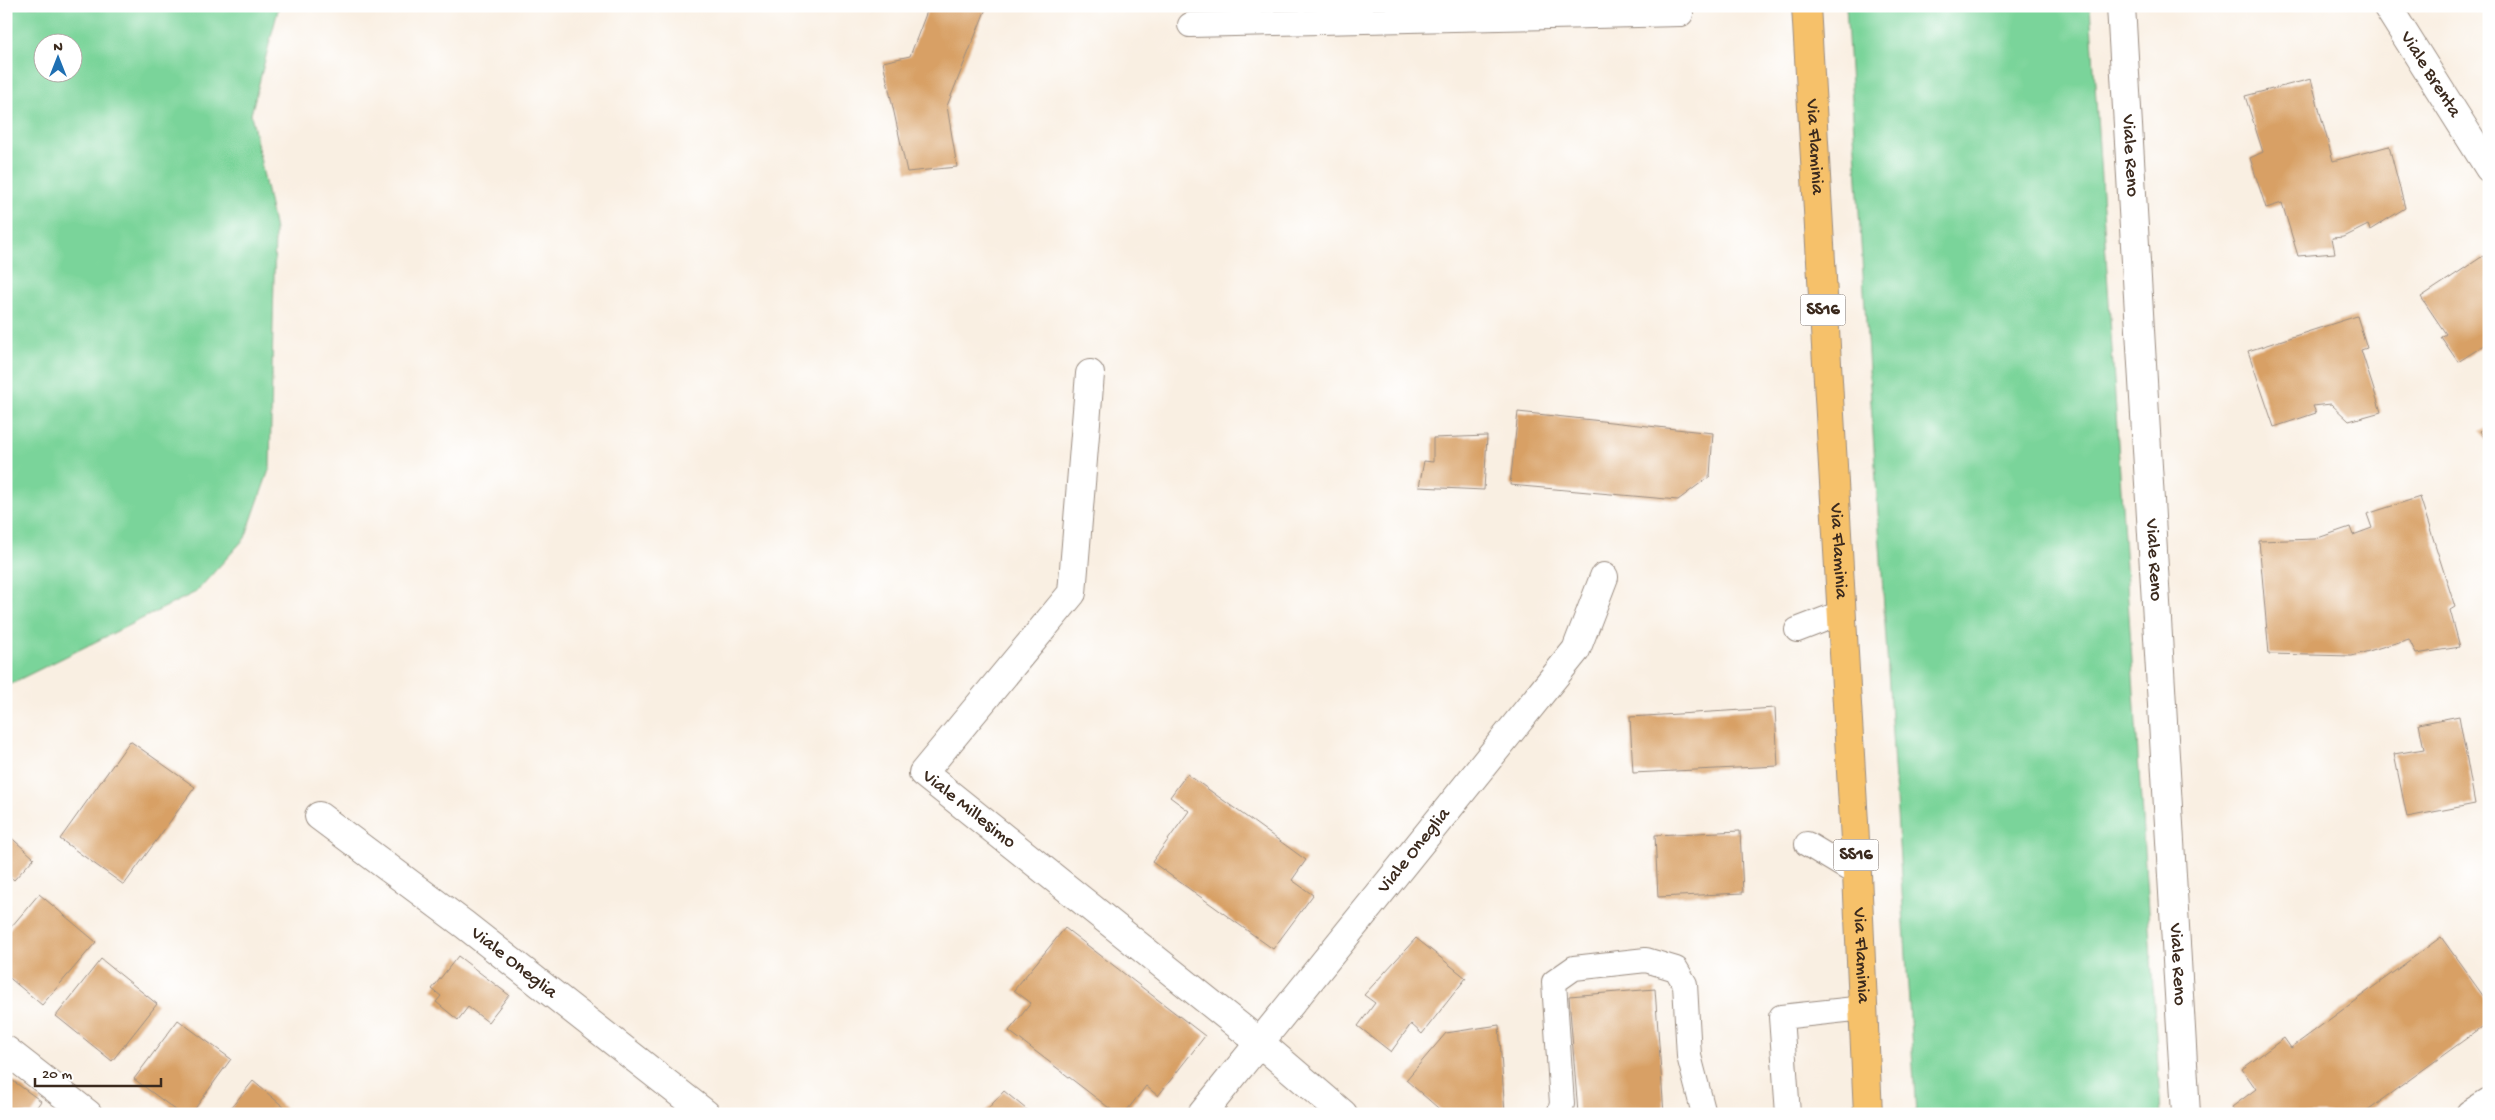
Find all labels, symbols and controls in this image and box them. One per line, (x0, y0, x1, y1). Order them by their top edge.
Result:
street label: Viale Brenta (2394, 26, 2467, 123)
north arrow (32, 32, 82, 82)
text: N (53, 39, 63, 56)
street label: Via Flaminia (1800, 97, 1829, 197)
street label: Viale Reno (2116, 113, 2144, 198)
road number: SS16 (1800, 294, 1846, 326)
street label: Via Flaminia (1824, 502, 1852, 601)
street label: Viale Reno (2140, 517, 2167, 602)
street label: Viale Millesimo (916, 764, 1020, 854)
street label: Viale Oneglia (1372, 802, 1457, 899)
road number: SS16 (1834, 840, 1878, 870)
street label: Via Flaminia (1847, 906, 1874, 1005)
street label: Viale Oneglia (465, 921, 563, 1005)
street label: Viale Reno (2163, 922, 2191, 1006)
scale bar (35, 1055, 161, 1087)
text: 20 m (42, 1066, 72, 1084)

